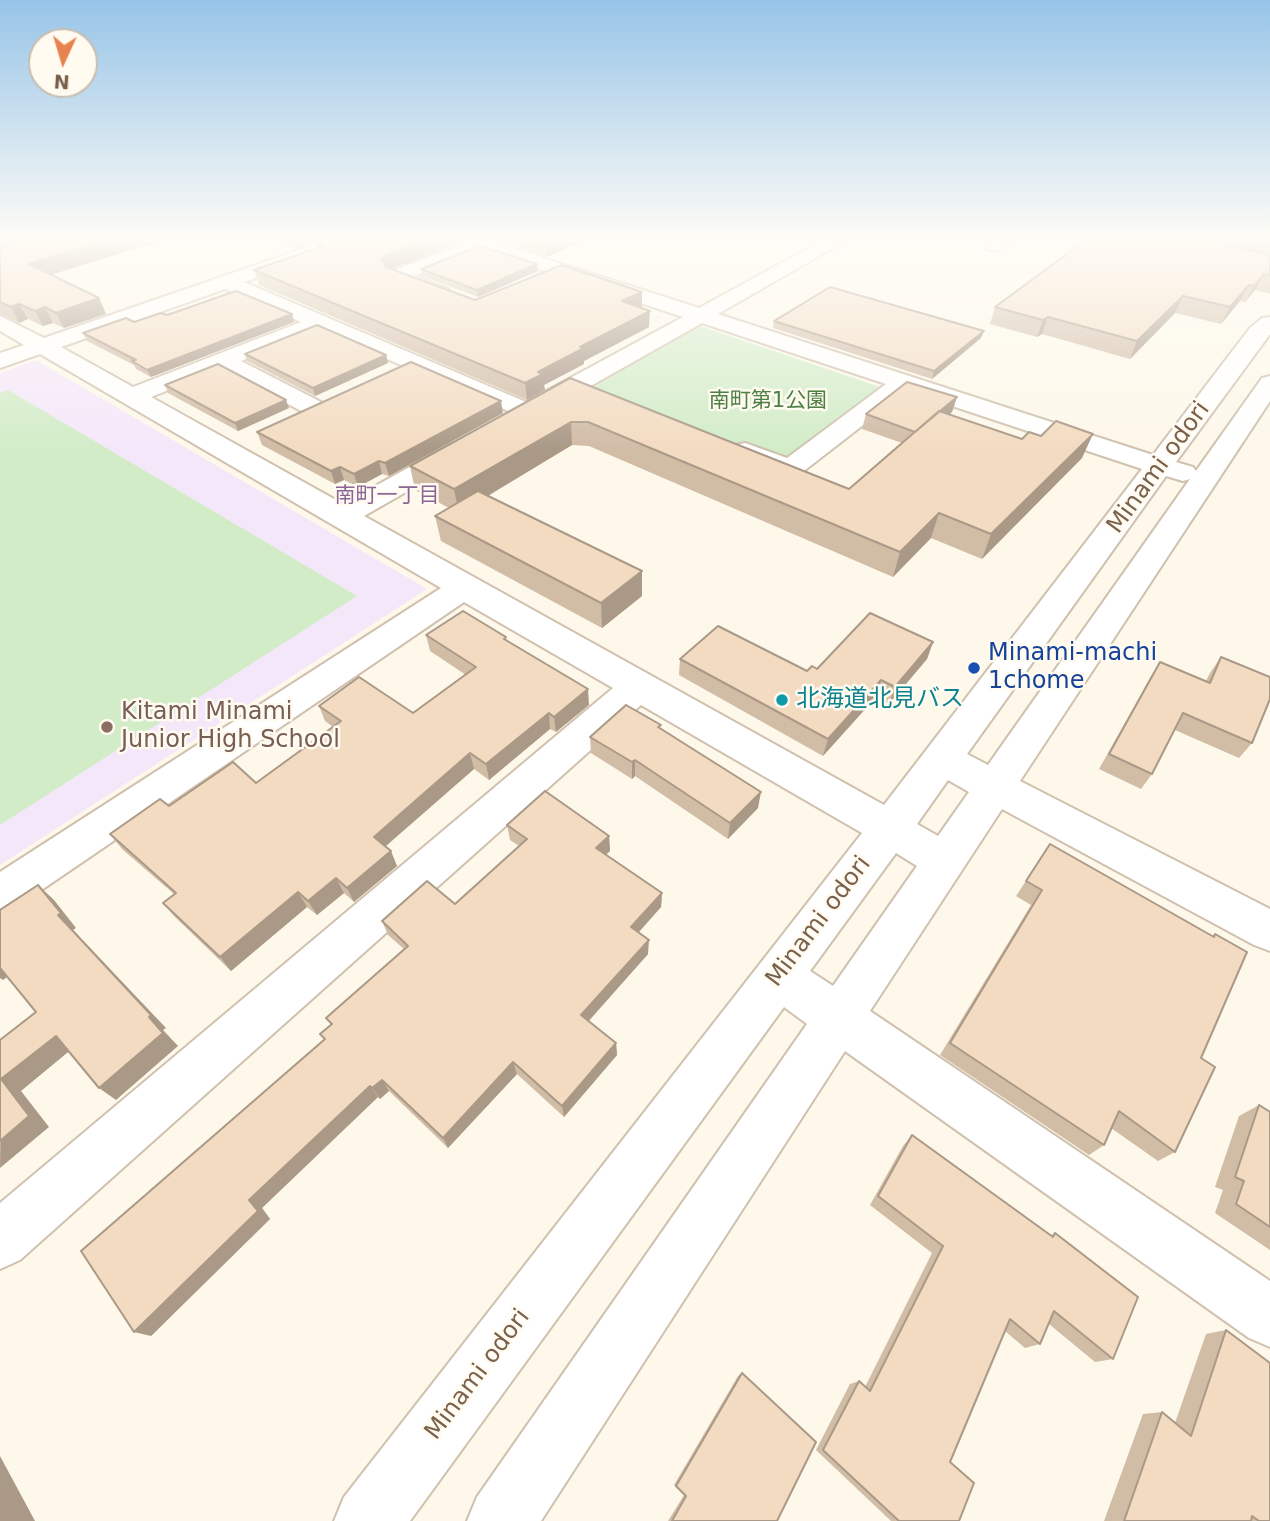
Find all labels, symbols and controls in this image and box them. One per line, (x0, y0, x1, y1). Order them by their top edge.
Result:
north arrow (28, 28, 98, 98)
text: N (53, 70, 70, 93)
park label: 南町第1公園 (709, 389, 827, 415)
street label: Minami odori (1101, 396, 1217, 540)
district label: 南町一丁目 (335, 484, 439, 510)
place label: Minami-machi 1chome (988, 640, 1157, 696)
marker: Minami-machi 1chome (966, 660, 982, 676)
place label: 北海道北見バス (796, 686, 964, 714)
marker: 北海道北見バス (774, 692, 790, 708)
place label: Kitami Minami Junior High School (121, 699, 340, 755)
marker: Kitami Minami Junior High School (99, 719, 115, 735)
street label: Minami odori (761, 851, 877, 993)
street label: Minami odori (420, 1304, 536, 1446)

